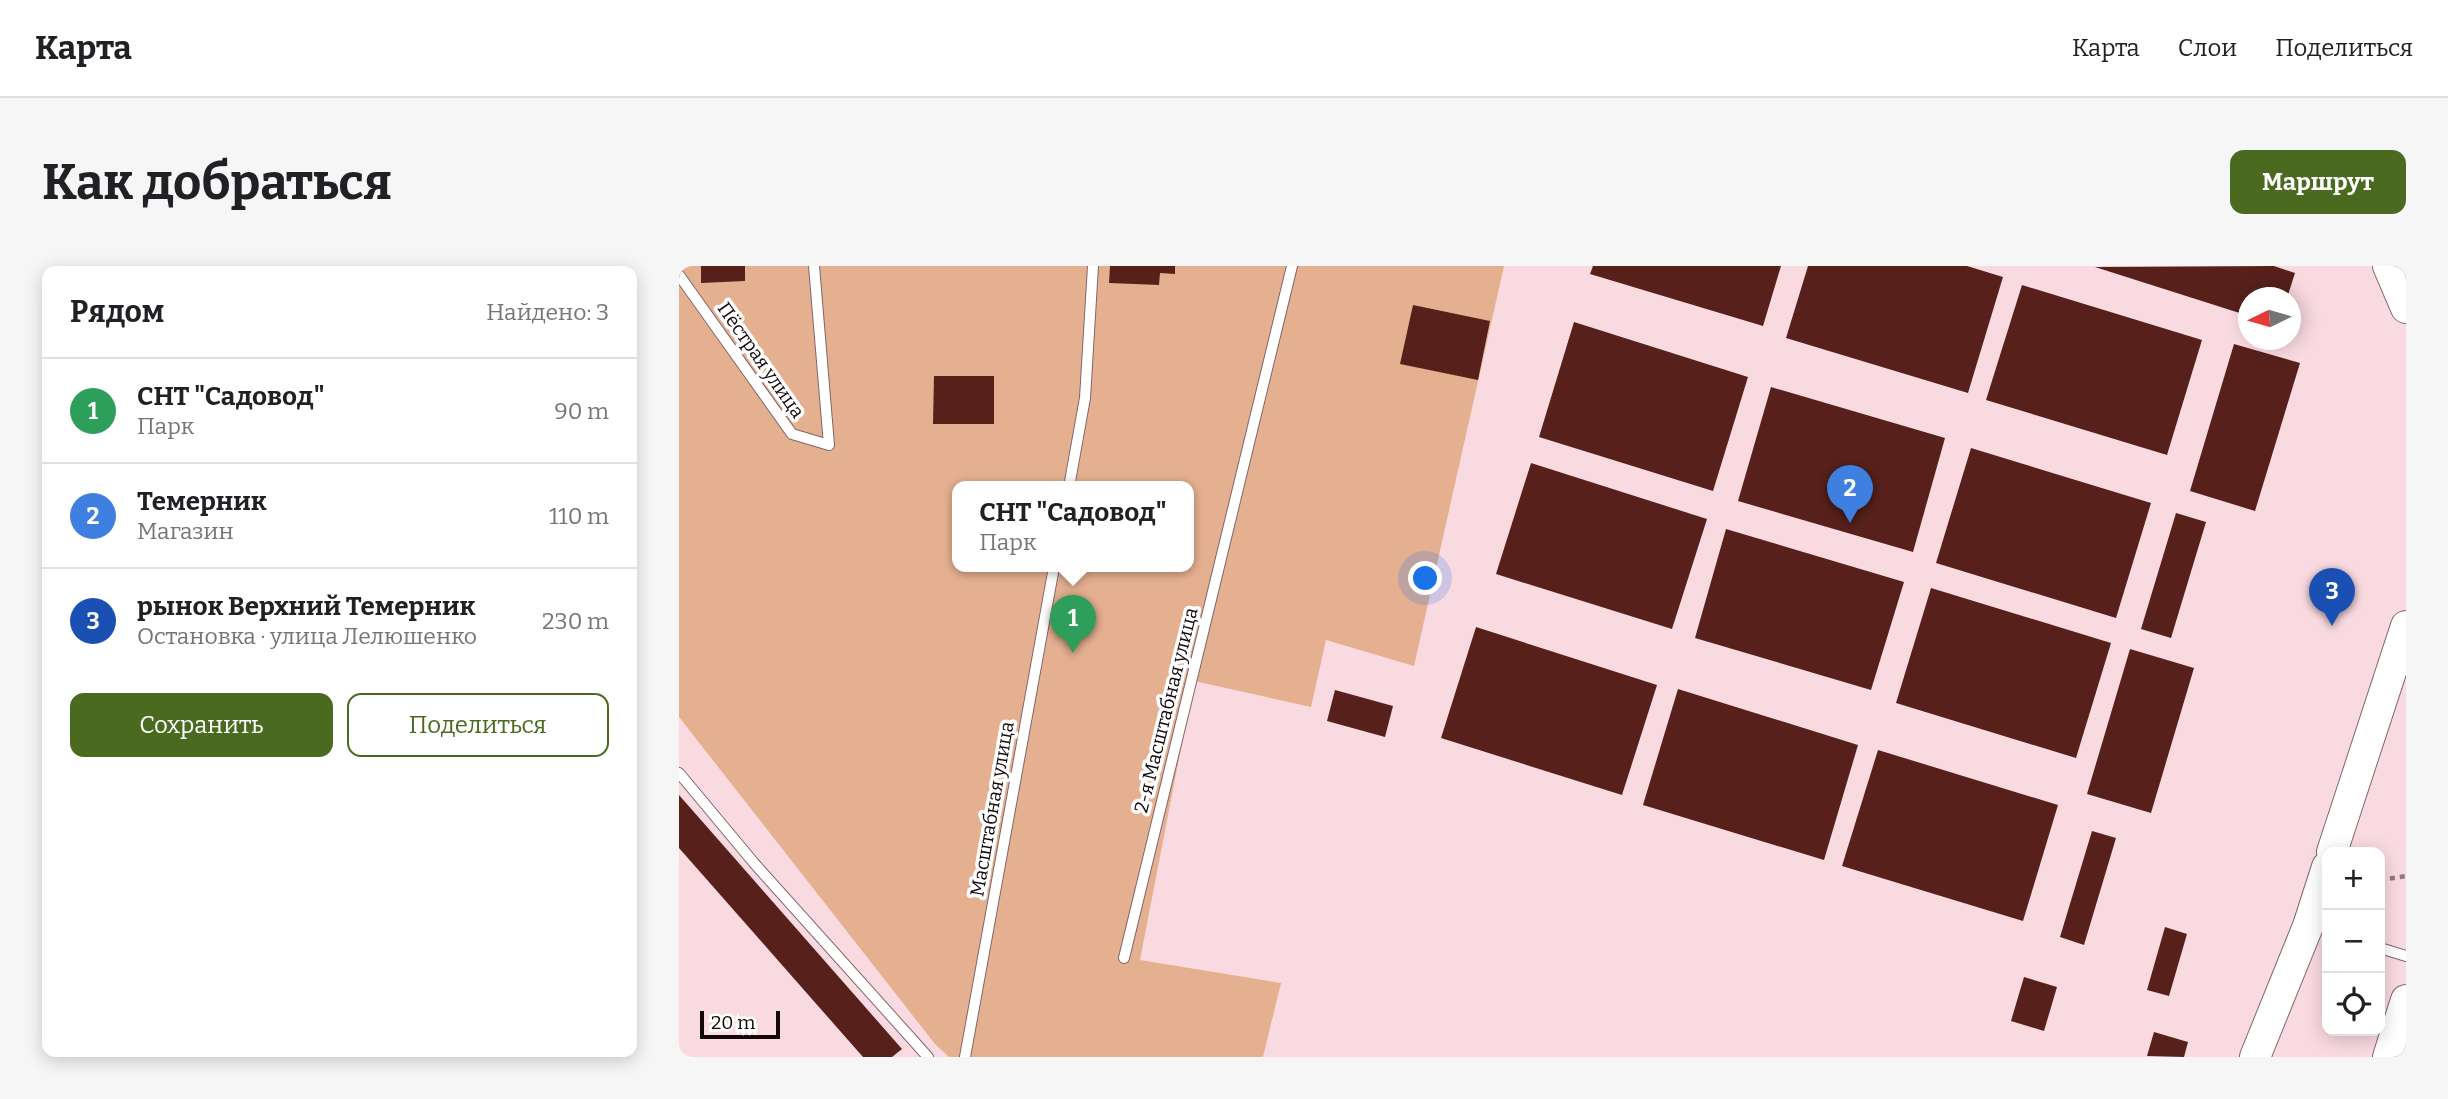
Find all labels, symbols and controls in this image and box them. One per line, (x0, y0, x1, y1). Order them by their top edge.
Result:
text: Карта (35, 28, 132, 68)
text: Карта (2072, 34, 2140, 62)
text: Слои (2178, 34, 2237, 62)
text: Поделиться (2275, 34, 2413, 62)
button: Маршрут (2230, 150, 2406, 214)
text: Как добраться (42, 153, 392, 212)
north arrow (2238, 287, 2301, 350)
text: Рядом (70, 294, 164, 330)
text: Найдено: 3 (486, 298, 609, 326)
street label: Пёстрая улица (713, 298, 810, 423)
text: СНТ "Садовод" (137, 381, 325, 412)
text: 1 (88, 397, 98, 425)
text: 90 m (554, 397, 609, 425)
text: Парк (137, 412, 194, 440)
pin: 2 (1827, 465, 1873, 523)
popup (952, 481, 1194, 572)
text: Темерник (137, 486, 267, 517)
text: СНТ "Садовод" (979, 497, 1167, 528)
text: 2 (87, 502, 99, 530)
text: 110 m (549, 502, 609, 530)
text: Магазин (137, 517, 234, 545)
text: Парк (979, 528, 1036, 556)
your location (1408, 561, 1442, 595)
pin: 3 (2309, 568, 2355, 626)
text: рынок Верхний Темерник (137, 591, 475, 622)
pin: 1 (1050, 595, 1096, 653)
street label: 2-я Масштабная улица (1129, 605, 1203, 815)
text: 3 (86, 607, 100, 635)
text: 230 m (542, 607, 609, 635)
text: Остановка · улица Лелюшенко (137, 622, 477, 650)
button: Сохранить (70, 693, 333, 757)
button: Поделиться (347, 693, 609, 757)
street label: Масштабная улица (965, 719, 1019, 898)
map controls (2322, 847, 2385, 1036)
button: + (2322, 847, 2385, 910)
button: − (2322, 910, 2385, 973)
button: locate (2322, 973, 2385, 1036)
scale bar (700, 1008, 781, 1040)
text: 20 m (711, 1011, 755, 1034)

